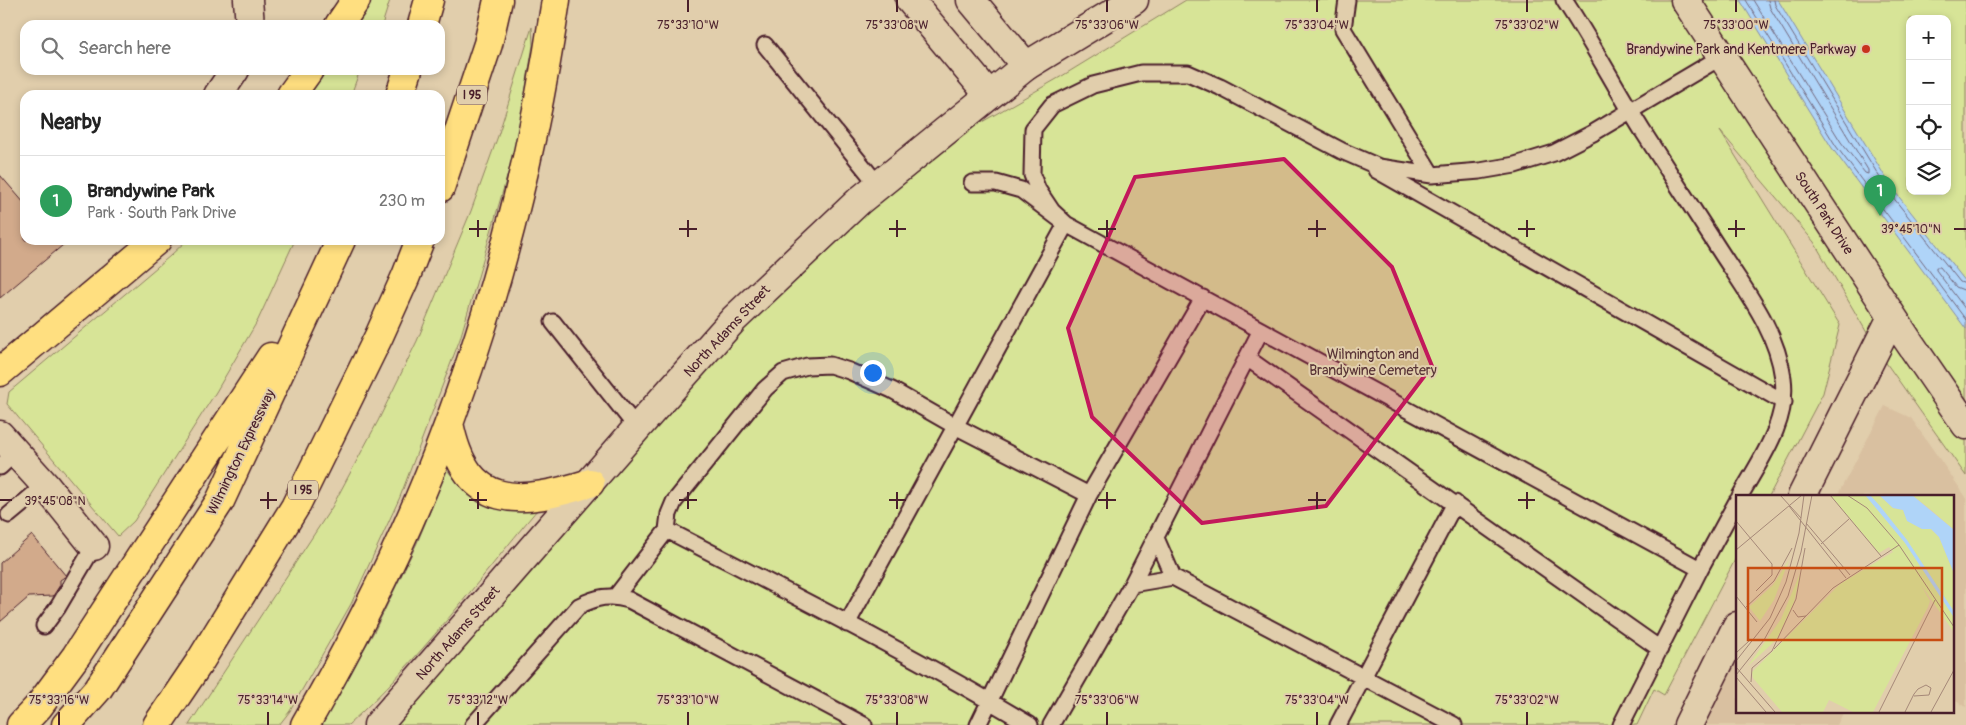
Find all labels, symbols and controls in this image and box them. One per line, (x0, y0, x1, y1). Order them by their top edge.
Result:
map controls (1906, 15, 1951, 195)
button: + (1906, 15, 1951, 60)
text: 75°33'10"W (657, 18, 719, 33)
text: 75°33'08"W (865, 18, 929, 33)
text: 75°33'06"W (1075, 18, 1139, 33)
text: 75°33'04"W (1285, 18, 1349, 33)
text: 75°33'02"W (1495, 18, 1559, 33)
text: 75°33'00"W (1703, 18, 1769, 33)
search box (20, 20, 445, 75)
icon: search (38, 34, 66, 62)
text: Search here (78, 36, 171, 60)
place label: Brandywine Park and Kentmere Parkway (1626, 41, 1856, 58)
marker: Brandywine Park and Kentmere Parkway (1860, 43, 1872, 55)
button: − (1906, 60, 1951, 105)
road number: I 95 (457, 86, 487, 104)
button: locate (1906, 105, 1951, 150)
text: Nearby (40, 109, 101, 136)
button: layers (1906, 150, 1951, 195)
street label: South Park Drive (1791, 168, 1857, 258)
pin: 1 (1864, 175, 1896, 216)
text: Brandywine Park (87, 179, 214, 203)
text: 1 (53, 191, 59, 211)
text: 230 m (379, 191, 425, 211)
text: Park · South Park Drive (87, 203, 236, 223)
text: 39°45'10"N (1881, 222, 1941, 237)
street label: North Adams Street (680, 281, 774, 380)
park label: Wilmington and Brandywine Cemetery (1309, 346, 1437, 379)
your location (860, 360, 886, 386)
street label: Wilmington Expressway (203, 386, 279, 518)
road number: I 95 (288, 480, 318, 500)
text: 39°45'08"N (24, 494, 86, 509)
inset map (1736, 495, 1954, 712)
street label: North Adams Street (412, 582, 504, 684)
text: 75°33'16"W (29, 693, 89, 708)
text: 75°33'14"W (238, 693, 298, 708)
text: 75°33'12"W (448, 693, 508, 708)
text: 75°33'10"W (657, 693, 719, 708)
text: 75°33'08"W (865, 693, 929, 708)
text: 75°33'06"W (1075, 693, 1139, 708)
text: 75°33'04"W (1285, 693, 1349, 708)
text: 75°33'02"W (1495, 693, 1559, 708)

